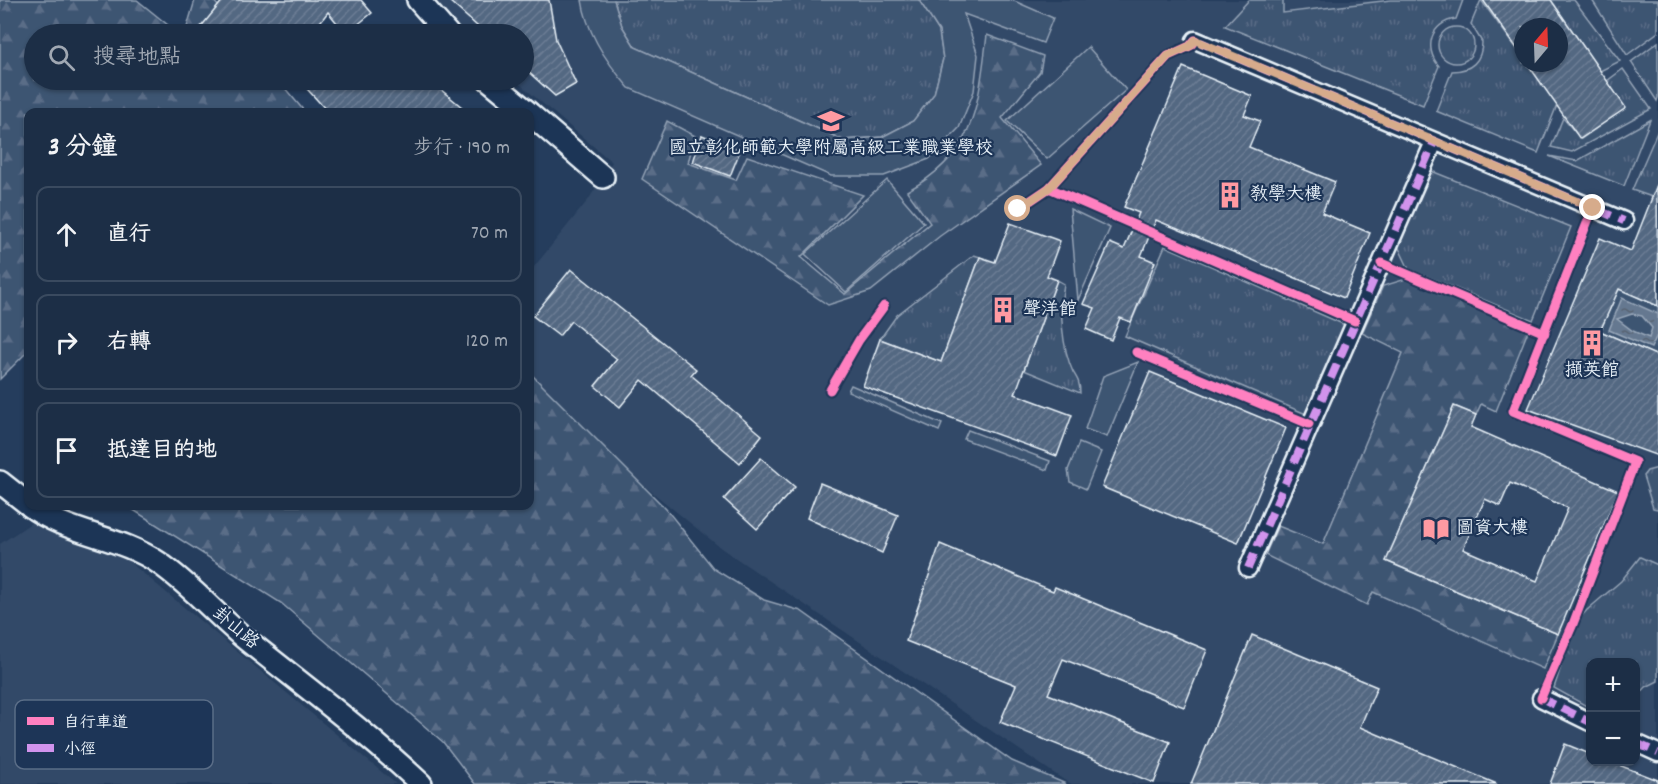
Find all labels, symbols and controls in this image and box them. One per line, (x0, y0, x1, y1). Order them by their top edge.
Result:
north arrow (1514, 18, 1568, 72)
search box (24, 24, 534, 90)
icon: search (45, 41, 78, 74)
text: 搜尋地點 (93, 43, 181, 74)
school or university icon: 國立彰化師範大學附屬高級工業職業學校 (816, 106, 846, 136)
text: 3 分鐘 (48, 130, 118, 167)
text: 步行 · 190 m (414, 135, 510, 163)
place label: 國立彰化師範大學附屬高級工業職業學校 (669, 137, 993, 162)
building icon: 教學大樓 (1215, 180, 1245, 210)
place label: 教學大樓 (1250, 183, 1322, 208)
route end (1579, 194, 1605, 220)
route start (1004, 195, 1030, 221)
icon: ahead (50, 218, 83, 251)
text: 直行 (107, 220, 151, 251)
text: 70 m (471, 220, 508, 248)
building icon: 聲洋館 (988, 295, 1018, 325)
place label: 聲洋館 (1023, 298, 1077, 323)
icon: right (50, 326, 83, 359)
text: 右轉 (107, 328, 151, 359)
text: 120 m (466, 328, 508, 356)
building icon: 擷英館 (1577, 328, 1607, 358)
place label: 擷英館 (1565, 359, 1619, 384)
icon: arrive (50, 434, 83, 467)
text: 抵達目的地 (107, 436, 217, 467)
library icon: 圖資大樓 (1421, 514, 1451, 544)
place label: 圖資大樓 (1456, 517, 1528, 542)
street label: 卦山路 (206, 602, 264, 656)
map controls (1586, 658, 1640, 766)
button: + (1586, 658, 1640, 712)
legend (15, 700, 213, 769)
text: 自行車道 (64, 712, 128, 735)
button: − (1586, 712, 1640, 766)
text: 小徑 (64, 739, 96, 762)

